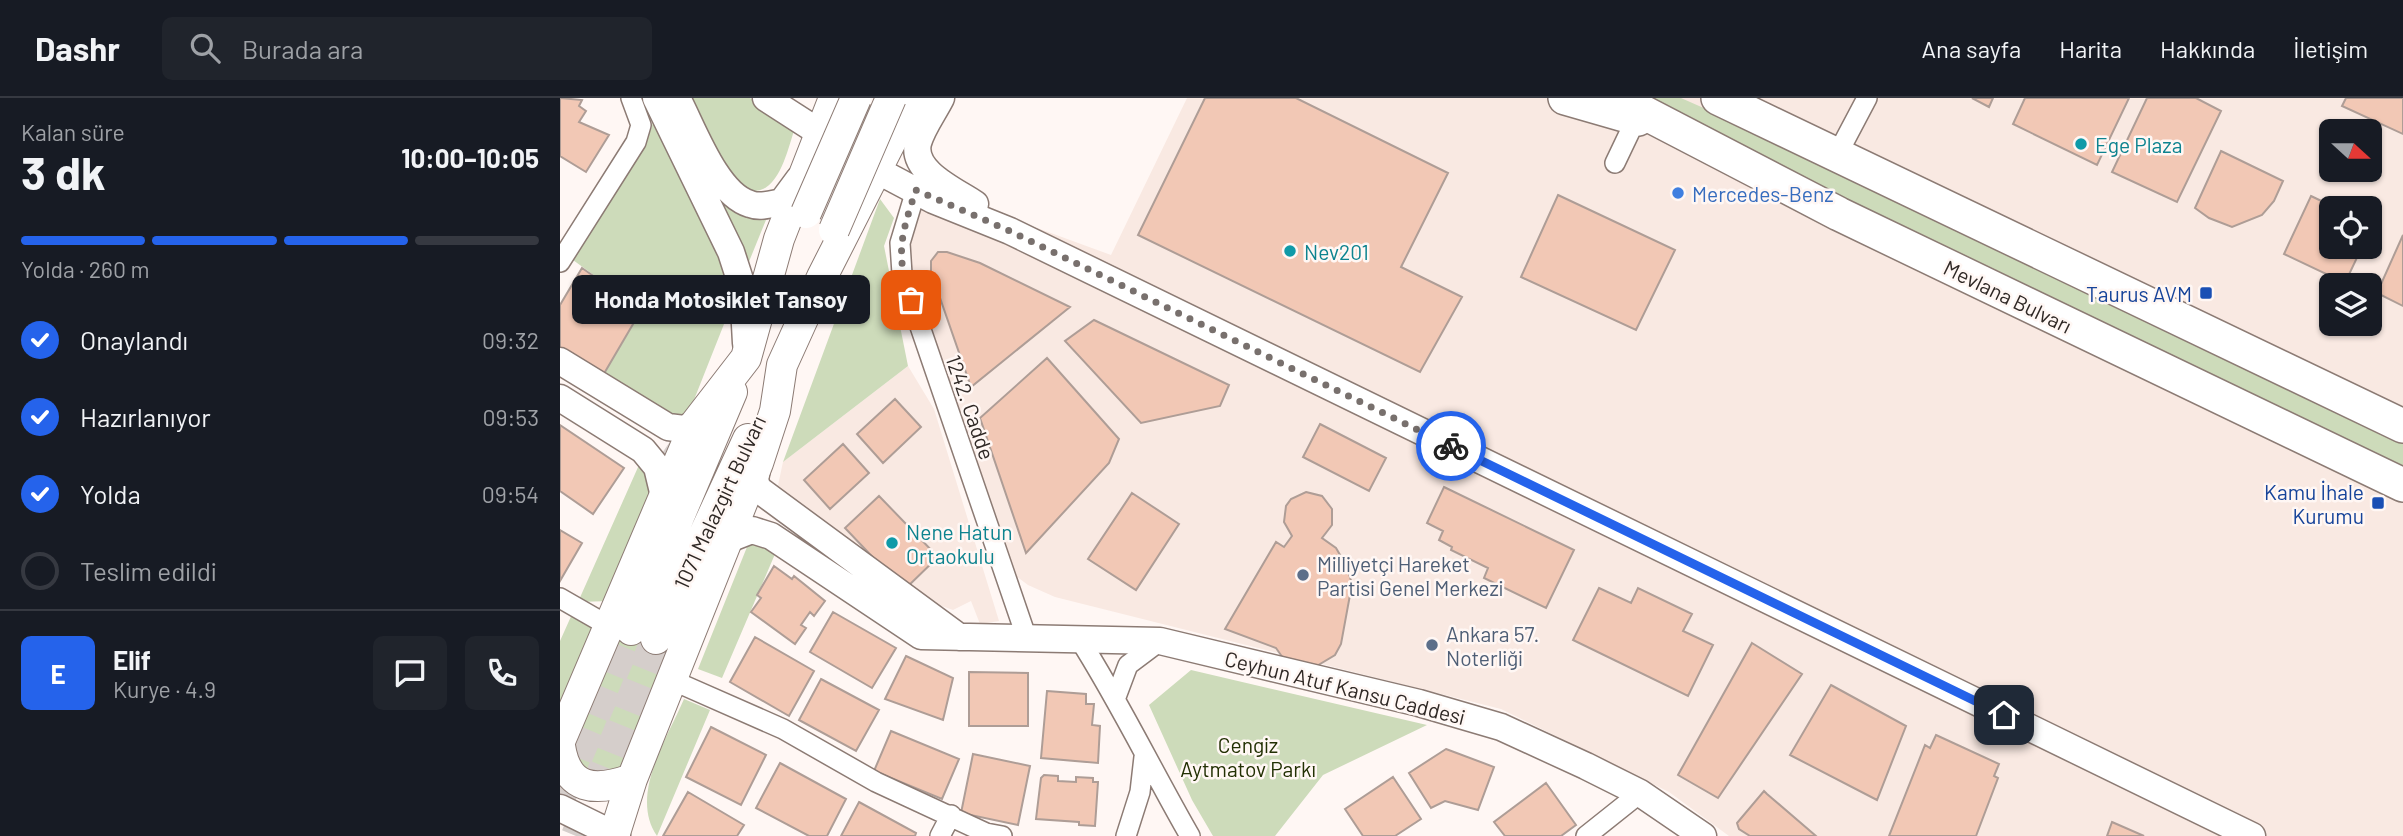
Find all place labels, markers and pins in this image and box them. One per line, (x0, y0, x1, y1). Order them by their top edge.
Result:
place label: Ege Plaza (2095, 132, 2182, 157)
marker: Ege Plaza (2073, 136, 2089, 152)
place label: Mercedes-Benz (1692, 181, 1834, 206)
marker: Mercedes-Benz (1670, 185, 1686, 201)
place label: Nev201 (1304, 239, 1369, 264)
marker: Nev201 (1282, 243, 1298, 259)
pin (881, 270, 941, 330)
callout: Honda Motosiklet Tansoy (572, 276, 869, 325)
place label: Taurus AVM (2086, 281, 2192, 306)
marker: Taurus AVM (2198, 285, 2214, 301)
place label: Kamu İhale Kurumu (2264, 479, 2364, 528)
marker: Kamu İhale Kurumu (2370, 495, 2386, 511)
place label: Nene Hatun Ortaokulu (906, 519, 1013, 568)
marker: Nene Hatun Ortaokulu (884, 535, 900, 551)
place label: Milliyetçi Hareket Partisi Genel Merkezi (1317, 551, 1503, 600)
marker: Milliyetçi Hareket Partisi Genel Merkezi (1295, 567, 1311, 583)
place label: Ankara 57. Noterliği (1446, 621, 1539, 670)
marker: Ankara 57. Noterliği (1424, 637, 1440, 653)
pin (1974, 685, 2034, 745)

